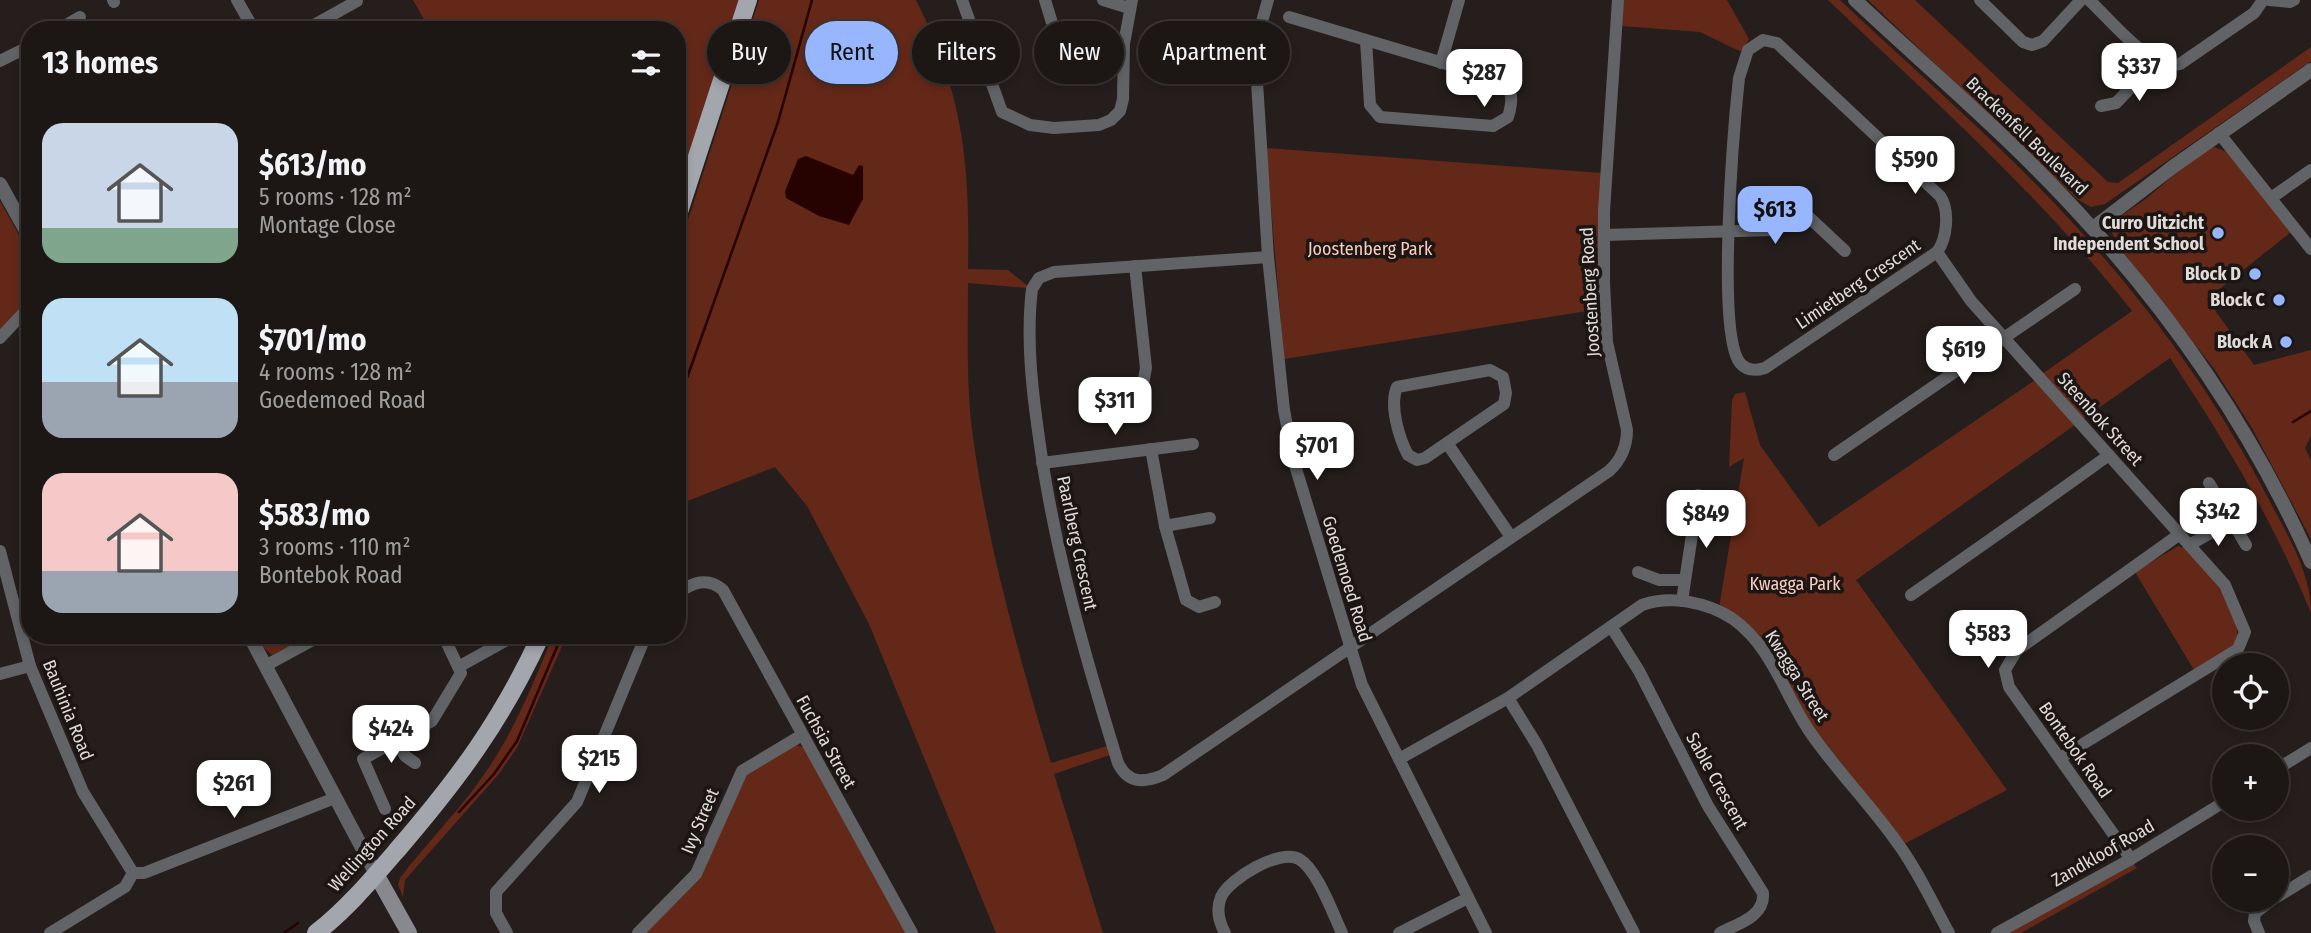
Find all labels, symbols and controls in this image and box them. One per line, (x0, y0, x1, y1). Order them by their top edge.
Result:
chip: Buy (707, 21, 791, 84)
chip: Rent (805, 21, 898, 84)
chip: Filters (912, 21, 1020, 84)
chip: New (1034, 21, 1124, 84)
chip: Apartment (1138, 21, 1290, 84)
pin: $337 (2098, 43, 2180, 103)
icon: filters (627, 44, 665, 82)
text: 13 homes (42, 45, 158, 81)
pin: $287 (1443, 50, 1525, 109)
text: $337 (2118, 52, 2160, 80)
text: $287 (1462, 58, 1506, 86)
street label: Brackenfell Boulevard (1961, 72, 2093, 200)
pin: $590 (1874, 136, 1956, 196)
text: $590 (1892, 145, 1938, 173)
text: $613/mo (259, 147, 366, 183)
icon: home (98, 151, 182, 235)
text: 5 rooms · 128 m² (259, 183, 412, 211)
pin: $613 (1734, 187, 1816, 246)
text: $613 (1754, 195, 1796, 223)
text: Montage Close (259, 211, 396, 239)
place label: Curro Uitzicht Independent School (2053, 212, 2205, 255)
marker: Curro Uitzicht Independent School (2210, 225, 2226, 241)
street label: Joostenberg Road (1576, 226, 1604, 358)
street label: Limietberg Crescent (1791, 234, 1925, 334)
park label: Joostenberg Park (1308, 238, 1433, 260)
place label: Block D (2185, 263, 2241, 285)
marker: Block D (2247, 266, 2263, 282)
place label: Block C (2210, 289, 2266, 311)
marker: Block C (2271, 292, 2287, 308)
text: $701/mo (259, 322, 366, 358)
icon: home (98, 326, 182, 410)
pin: $619 (1923, 326, 2005, 386)
place label: Block A (2217, 331, 2272, 353)
marker: Block A (2278, 334, 2294, 350)
text: $619 (1942, 335, 1986, 363)
text: 4 rooms · 128 m² (259, 358, 412, 386)
street label: Steenbok Street (2052, 368, 2148, 470)
pin: $311 (1074, 378, 1156, 437)
text: Goedemoed Road (259, 386, 426, 414)
text: $311 (1095, 386, 1135, 414)
pin: $701 (1276, 422, 1358, 482)
text: $701 (1296, 431, 1338, 459)
street label: Paarlberg Crescent (1052, 474, 1102, 612)
pin: $342 (2177, 489, 2259, 548)
pin: $849 (1665, 490, 1747, 550)
text: $583/mo (259, 497, 370, 533)
text: $342 (2196, 497, 2240, 525)
text: $849 (1683, 499, 1729, 527)
icon: home (98, 501, 182, 585)
street label: Goedemoed Road (1317, 513, 1377, 645)
text: 3 rooms · 110 m² (259, 533, 410, 561)
text: Bontebok Road (259, 561, 402, 589)
park label: Kwagga Park (1749, 573, 1841, 595)
pin: $583 (1947, 610, 2029, 670)
text: $583 (1965, 619, 2011, 647)
street label: Kwagga Street (1760, 626, 1834, 726)
map controls (2212, 653, 2289, 912)
button: locate (2212, 653, 2289, 730)
street label: Bauhinia Road (38, 657, 98, 763)
street label: Fuchsia Street (791, 691, 861, 793)
street label: Bontebok Road (2034, 698, 2116, 802)
pin: $424 (350, 706, 432, 765)
text: $424 (368, 714, 414, 742)
street label: Sable Crescent (1681, 728, 1753, 834)
pin: $215 (558, 736, 640, 795)
text: $215 (578, 744, 620, 772)
button: + (2212, 744, 2289, 821)
pin: $261 (193, 760, 275, 820)
text: $261 (213, 769, 255, 797)
street label: Ivy Street (676, 785, 724, 857)
street label: Wellington Road (324, 792, 420, 896)
street label: Zandkloof Road (2048, 815, 2158, 891)
button: − (2212, 835, 2289, 912)

